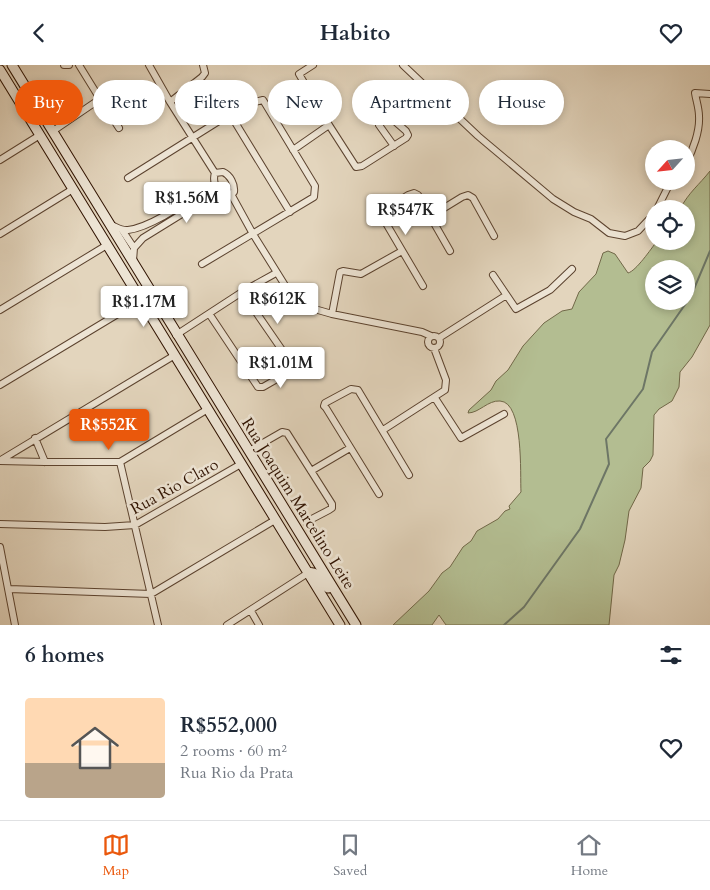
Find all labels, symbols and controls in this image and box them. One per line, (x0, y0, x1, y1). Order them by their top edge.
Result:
text: Habito (320, 18, 390, 48)
icon: back (25, 19, 53, 47)
icon: heart (657, 19, 685, 47)
chip: Buy (15, 80, 83, 125)
chip: Rent (93, 80, 165, 125)
chip: Filters (175, 80, 258, 125)
chip: New (268, 80, 342, 125)
chip: Apartment (352, 80, 469, 125)
chip: House (479, 80, 564, 125)
north arrow (645, 140, 695, 190)
map controls (645, 140, 695, 310)
pin: R$1.56M (141, 181, 233, 224)
text: R$1.56M (155, 187, 219, 209)
pin: R$547K (365, 193, 447, 236)
text: R$547K (377, 199, 435, 221)
button: locate (645, 200, 695, 250)
button: layers (645, 260, 695, 310)
pin: R$612K (237, 283, 319, 325)
pin: R$1.17M (98, 285, 190, 328)
text: R$612K (249, 288, 307, 310)
text: R$1.17M (112, 291, 176, 313)
pin: R$1.01M (235, 347, 327, 389)
text: R$1.01M (249, 352, 313, 374)
pin: R$552K (68, 409, 150, 451)
text: R$552K (80, 414, 138, 436)
street label: Rua Joaquim Marcelino Leite (236, 414, 360, 594)
street label: Rua Rio Claro (127, 453, 223, 520)
text: 6 homes (25, 641, 104, 670)
icon: filters (657, 641, 685, 669)
text: R$552,000 (180, 711, 277, 740)
icon: home (65, 718, 125, 778)
icon: heart (657, 734, 685, 762)
text: 2 rooms · 60 m² (180, 740, 287, 762)
text: Rua Rio da Prata (180, 762, 294, 784)
tab: Map (102, 831, 130, 880)
tab: Saved (333, 831, 367, 880)
tab: Home (571, 831, 608, 880)

